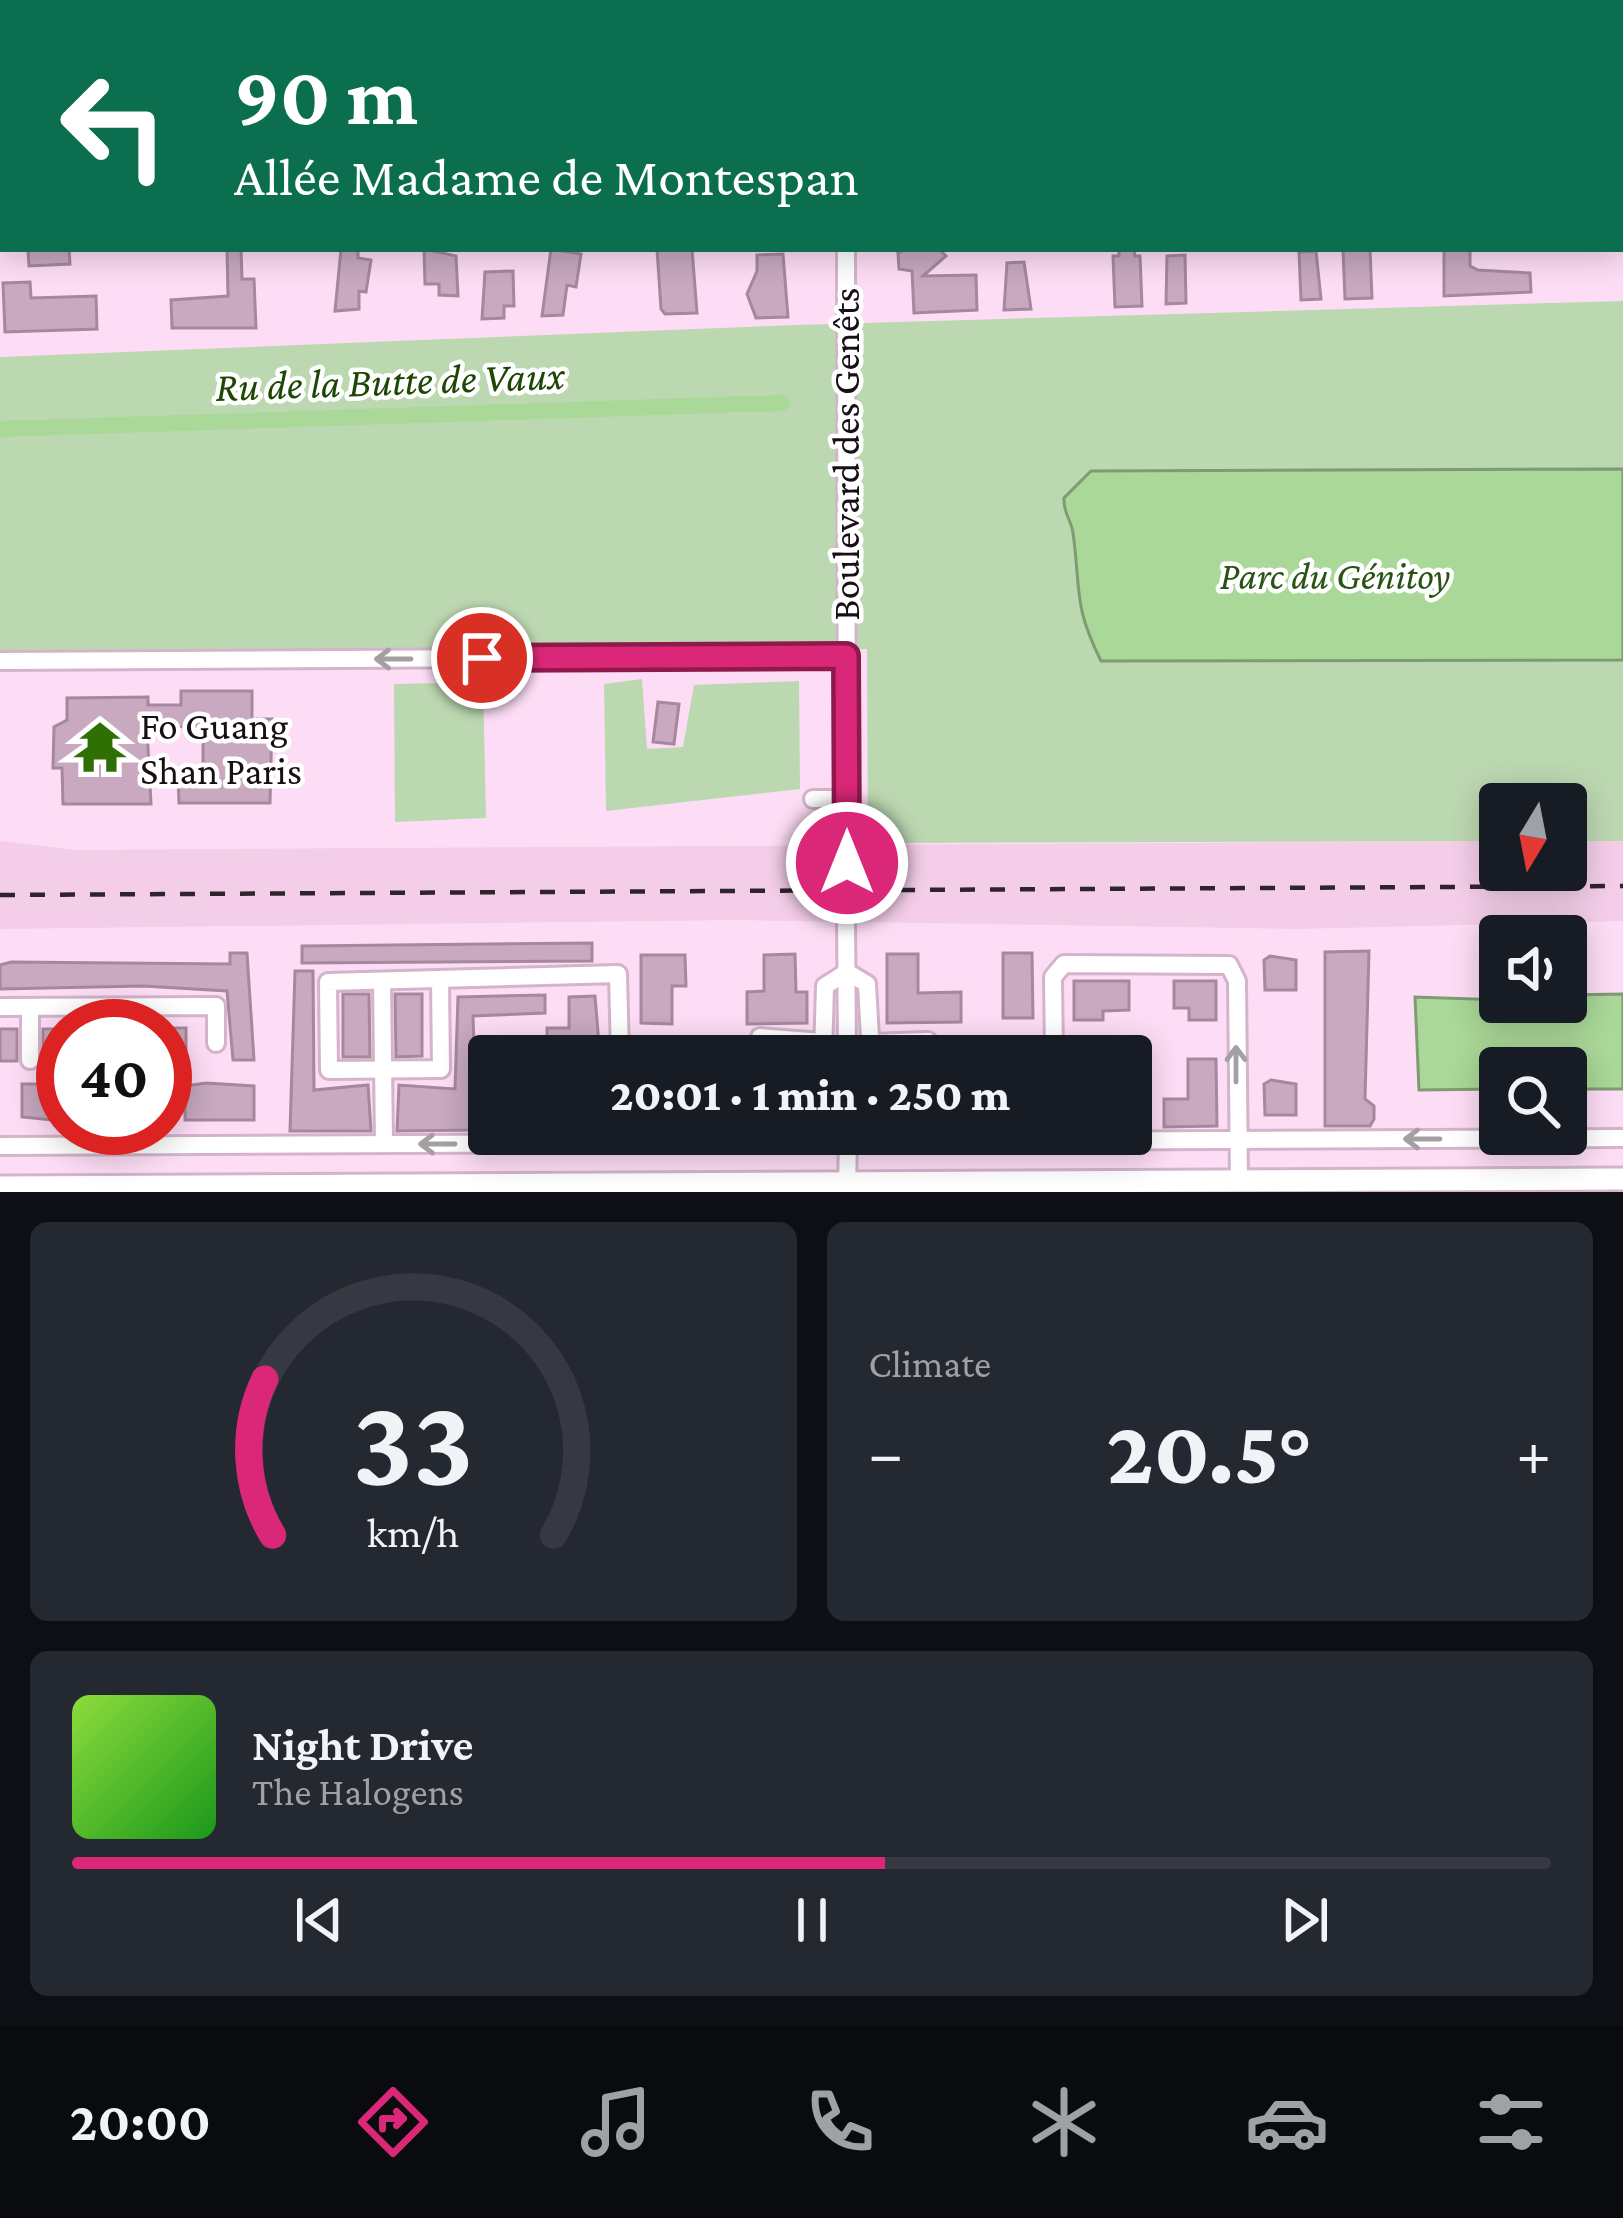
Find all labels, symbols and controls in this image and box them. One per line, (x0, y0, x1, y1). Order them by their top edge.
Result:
icon: left (36, 48, 192, 204)
text: 90 m (234, 49, 418, 142)
text: Allée Madame de Montespan (234, 147, 859, 207)
street label: Boulevard des Genêts (824, 287, 867, 621)
water label: Ru de la Butte de Vaux (214, 351, 567, 410)
park label: Parc du Génitoy (1220, 554, 1450, 598)
pin (431, 607, 533, 709)
icon: arrive (449, 625, 515, 691)
one-way arrow (374, 648, 413, 670)
place label: Fo Guang Shan Paris (140, 704, 302, 792)
temple icon: Fo Guang Shan Paris (71, 718, 129, 776)
north arrow (1479, 783, 1587, 891)
map controls (1479, 783, 1587, 1155)
position arrow (784, 800, 910, 926)
button: sound (1479, 915, 1587, 1023)
speed limit sign: 40 (36, 999, 192, 1155)
one-way arrow (1225, 1045, 1247, 1084)
button: search (1479, 1047, 1587, 1155)
text: 20:01 · 1 min · 250 m (610, 1070, 1010, 1120)
one-way arrow (1403, 1128, 1442, 1151)
one-way arrow (418, 1133, 457, 1155)
text: Climate (869, 1342, 991, 1385)
text: 33 (353, 1372, 474, 1511)
text: 20.5° (1107, 1402, 1313, 1502)
text: − (869, 1416, 903, 1489)
text: + (1516, 1416, 1551, 1489)
text: km/h (367, 1508, 459, 1555)
text: Night Drive (252, 1720, 473, 1770)
text: The Halogens (252, 1770, 464, 1813)
icon: previous (286, 1887, 352, 1953)
icon: pause (779, 1887, 845, 1953)
icon: next (1272, 1887, 1338, 1953)
icon: directions (351, 2080, 435, 2164)
icon: music (574, 2080, 658, 2164)
icon: phone (798, 2080, 882, 2164)
icon: climate (1022, 2080, 1106, 2164)
icon: car (1245, 2080, 1329, 2164)
icon: filters (1469, 2080, 1553, 2164)
text: 20:00 (70, 2092, 211, 2152)

